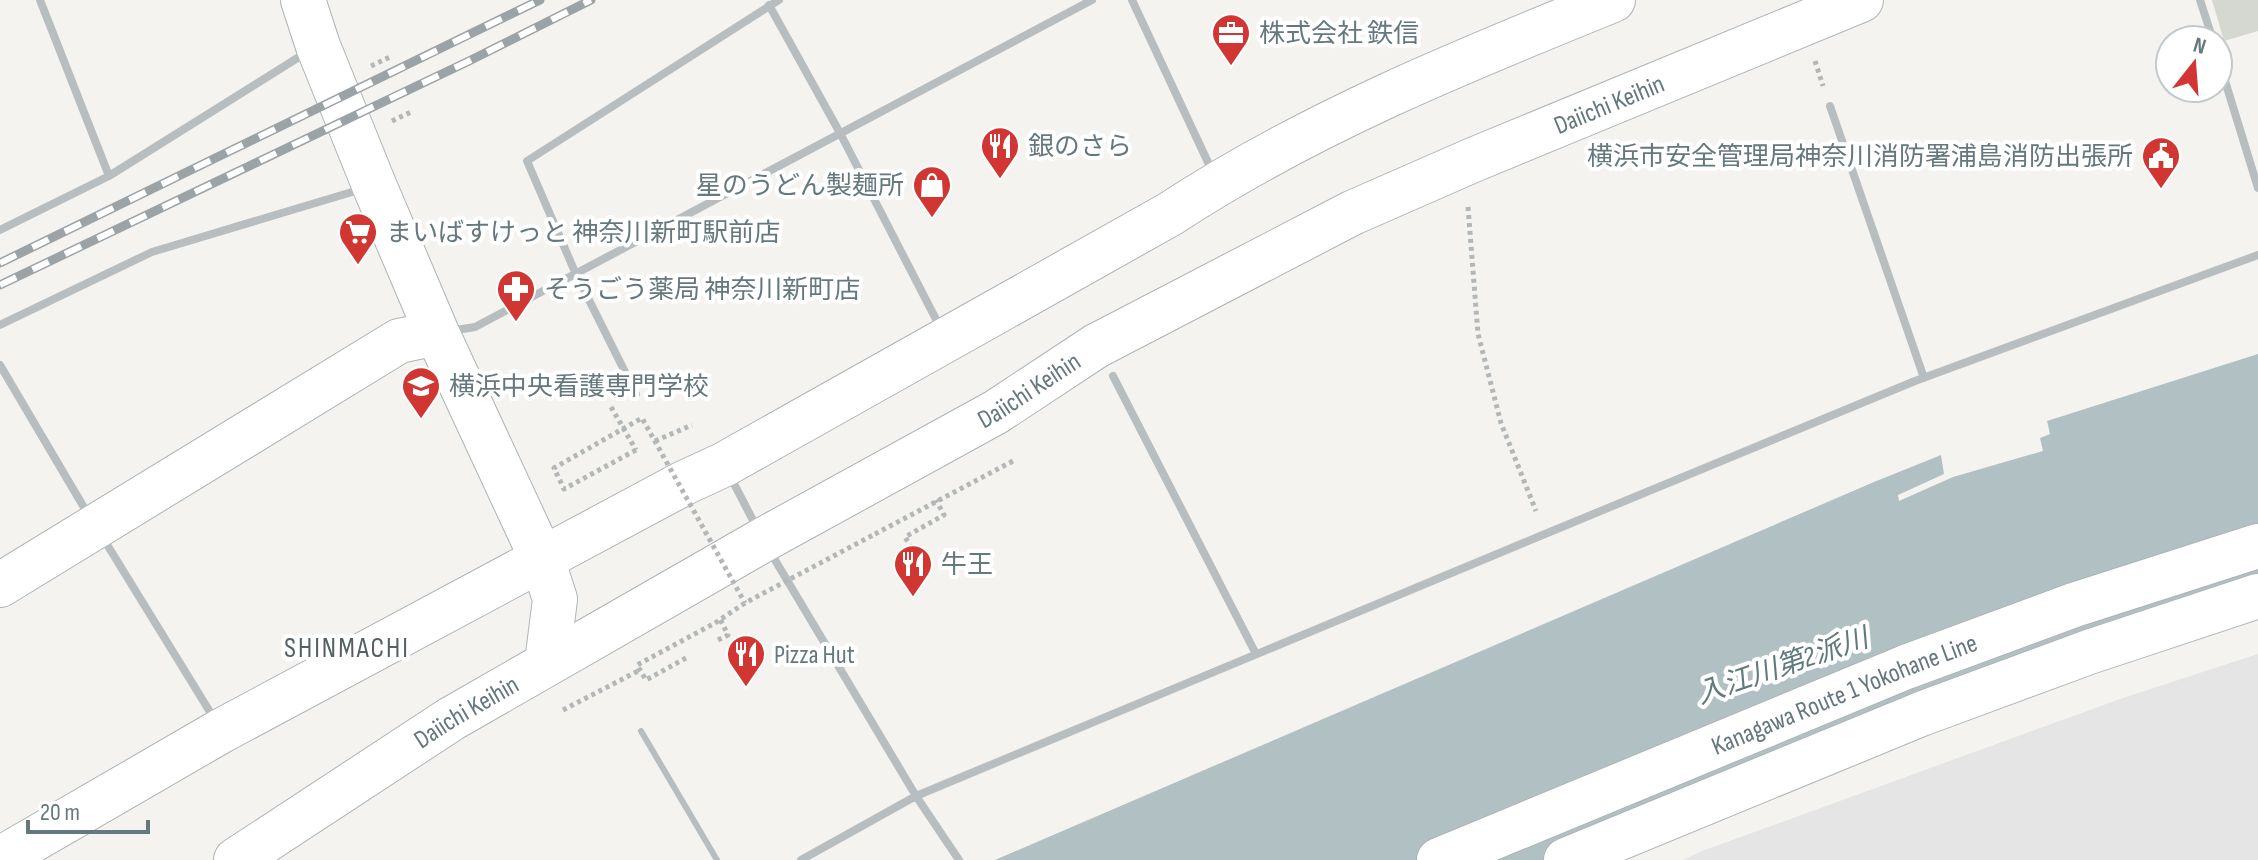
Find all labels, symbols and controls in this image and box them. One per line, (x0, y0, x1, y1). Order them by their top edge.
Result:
office icon: 株式会社 鉄信 (1210, 12, 1252, 67)
place label: 株式会社 鉄信 (1259, 19, 1419, 50)
north arrow (2154, 24, 2234, 104)
text: N (2190, 32, 2209, 61)
street label: Daiichi Keihin (1550, 69, 1669, 142)
restaurant icon: 銀のさら (979, 125, 1021, 180)
place label: 銀のさら (1028, 132, 1132, 163)
public building icon: 横浜市安全管理局神奈川消防署浦島消防出張所 (2140, 135, 2182, 190)
place label: 横浜市安全管理局神奈川消防署浦島消防出張所 (1587, 142, 2133, 173)
shop icon: 星のうどん製麺所 (911, 164, 953, 219)
place label: 星のうどん製麺所 (696, 171, 904, 202)
supermarket icon: まいばすけっと 神奈川新町駅前店 (337, 211, 379, 266)
place label: まいばすけっと 神奈川新町駅前店 (386, 218, 780, 249)
pharmacy icon: そうごう薬局 神奈川新町店 (495, 268, 537, 323)
place label: そうごう薬局 神奈川新町店 (544, 275, 860, 306)
street label: Daiichi Keihin (973, 347, 1087, 436)
school or university icon: 横浜中央看護専門学校 (400, 365, 442, 420)
place label: 横浜中央看護専門学校 (449, 372, 709, 403)
restaurant icon: 牛王 (892, 543, 934, 598)
place label: 牛王 (941, 550, 993, 581)
water label: 入江川第2派川 (1692, 621, 1875, 711)
street label: Kanagawa Route 1 Yokohane Line (1707, 628, 1982, 763)
district label: SHINMACHI (284, 632, 410, 665)
restaurant icon: Pizza Hut (725, 633, 767, 688)
place label: Pizza Hut (774, 640, 855, 671)
street label: Daiichi Keihin (409, 669, 525, 756)
scale bar (28, 784, 148, 834)
text: 20 m (40, 798, 80, 827)

